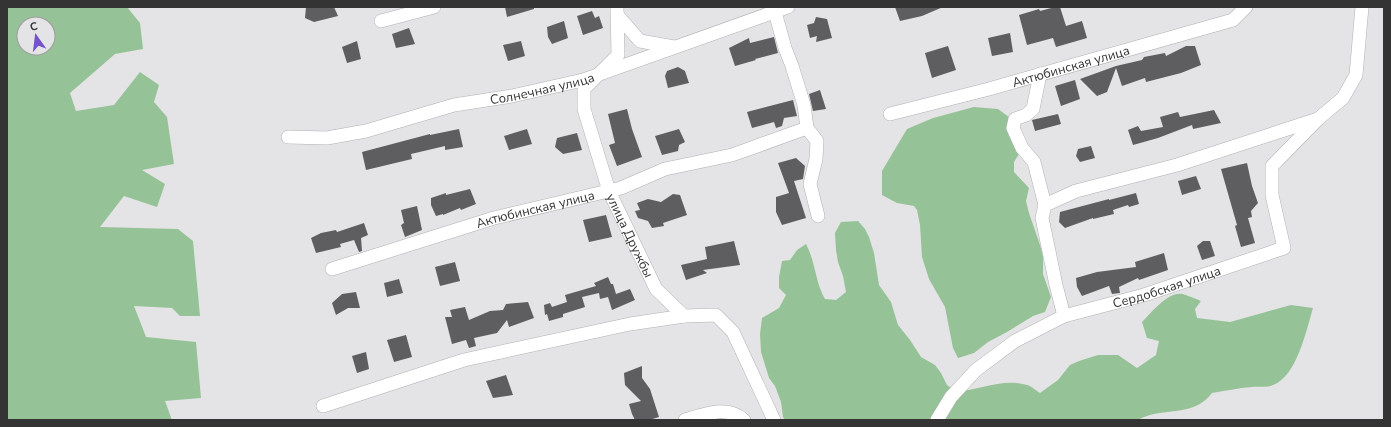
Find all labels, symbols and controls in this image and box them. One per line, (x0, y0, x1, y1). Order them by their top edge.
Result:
north arrow (16, 16, 56, 56)
text: С (28, 18, 40, 35)
street label: Актюбинская улица (1010, 42, 1132, 92)
street label: Солнечная улица (489, 69, 597, 109)
street label: Актюбинская улица (474, 187, 596, 233)
street label: улица Дружбы (602, 191, 657, 281)
street label: Сердобская улица (1111, 262, 1223, 313)

